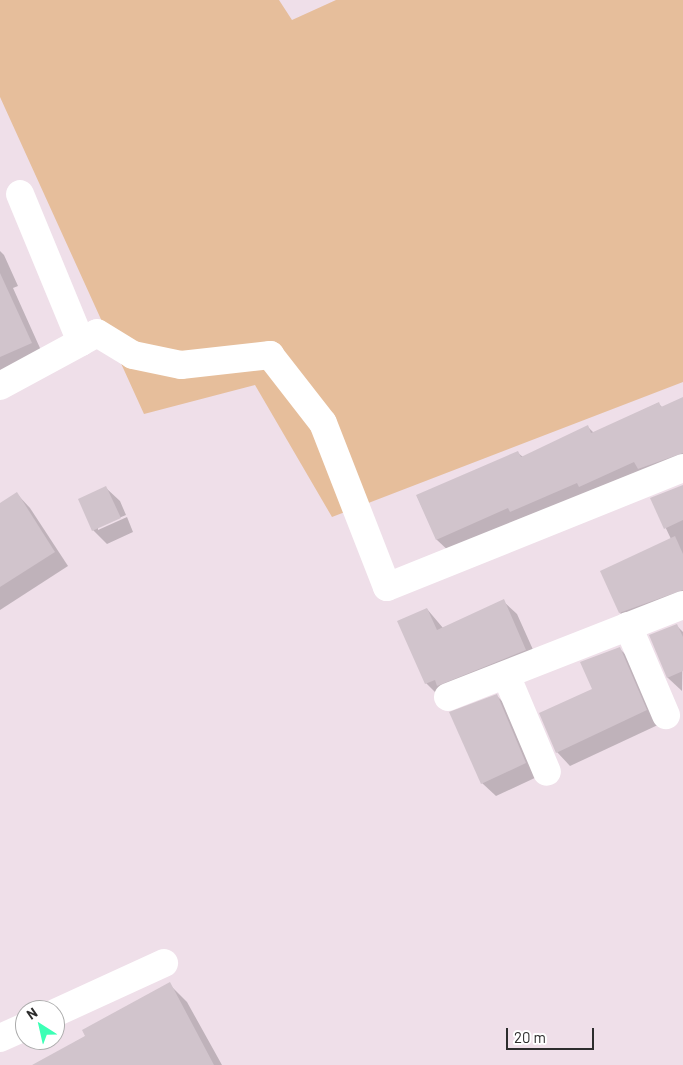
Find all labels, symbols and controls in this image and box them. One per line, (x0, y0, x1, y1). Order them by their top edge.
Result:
north arrow (15, 1000, 65, 1050)
text: N (23, 1003, 40, 1023)
scale bar (508, 1018, 596, 1050)
text: 20 m (514, 1028, 546, 1046)

